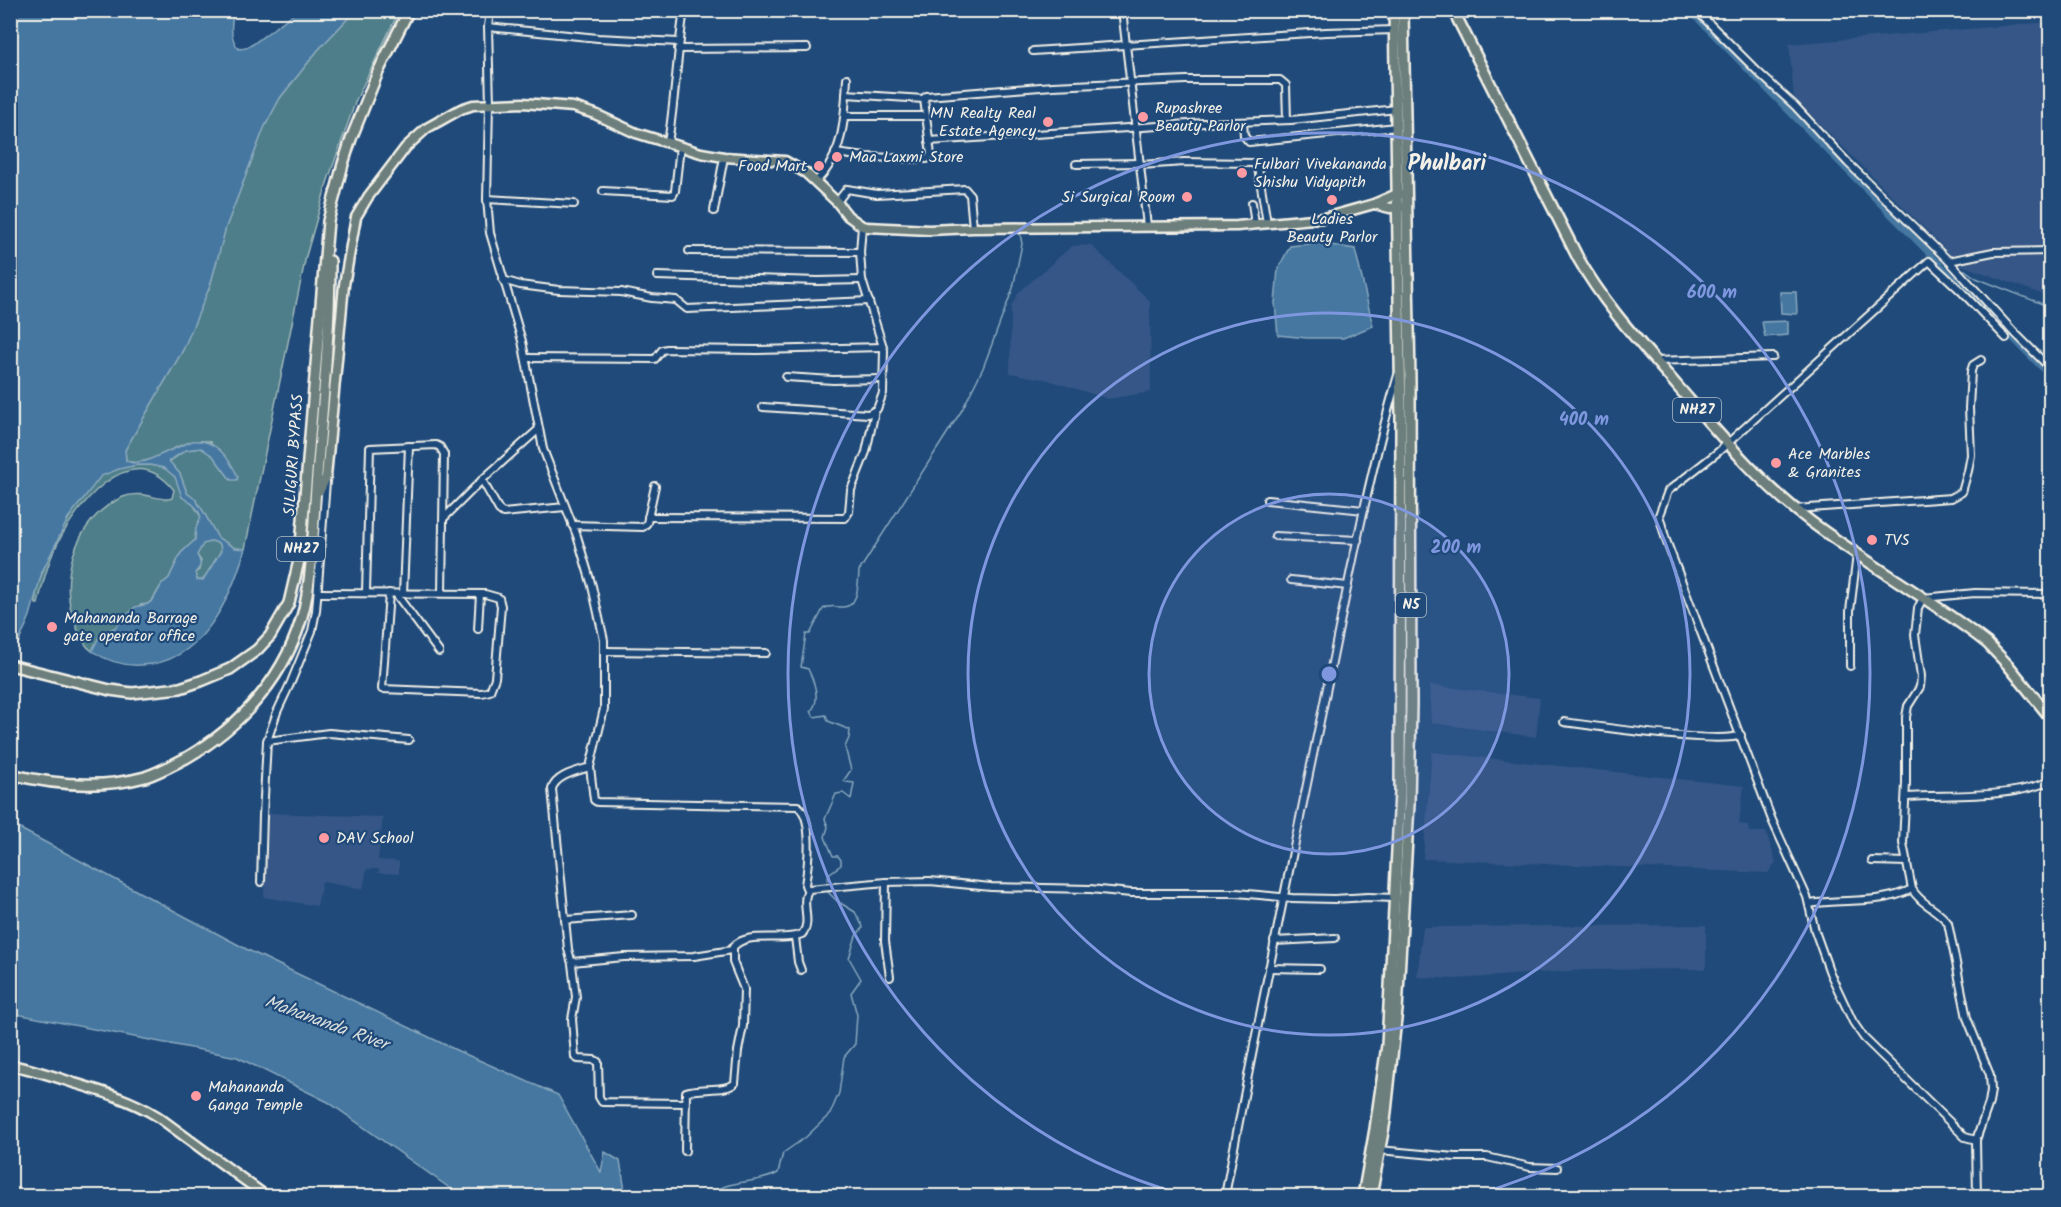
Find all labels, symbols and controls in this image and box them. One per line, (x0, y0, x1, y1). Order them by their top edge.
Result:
place label: Rupashree Beauty Parlor (1155, 96, 1247, 139)
place label: MN Realty Real Estate Agency (930, 101, 1036, 144)
marker: Rupashree Beauty Parlor (1136, 110, 1150, 124)
marker: MN Realty Real Estate Agency (1041, 115, 1055, 129)
place label: Maa Laxmi Store (849, 145, 964, 170)
district label: Phulbari (1408, 147, 1487, 182)
marker: Maa Laxmi Store (830, 150, 844, 164)
place label: Fulbari Vivekananda Shishu Vidyapith (1254, 152, 1387, 195)
place label: Food Mart (738, 154, 808, 179)
marker: Food Mart (812, 159, 826, 173)
marker: Fulbari Vivekananda Shishu Vidyapith (1235, 166, 1249, 180)
place label: Si Surgical Room (1062, 185, 1175, 210)
marker: Si Surgical Room (1180, 190, 1194, 204)
marker: Ladies Beauty Parlor (1325, 193, 1339, 207)
place label: Ladies Beauty Parlor (1287, 207, 1379, 250)
text: 600 m (1687, 279, 1737, 308)
street label: SILIGURI BYPASS (277, 393, 311, 517)
road number: NH27 (1673, 398, 1721, 422)
text: 400 m (1559, 406, 1609, 435)
place label: Ace Marbles & Granites (1788, 442, 1870, 485)
marker: Ace Marbles & Granites (1769, 456, 1783, 470)
place label: TVS (1884, 528, 1910, 553)
marker: TVS (1865, 533, 1879, 547)
text: 200 m (1431, 534, 1482, 563)
road number: NH27 (277, 537, 325, 561)
road number: N5 (1396, 593, 1426, 617)
place label: Mahananda Barrage gate operator office (63, 606, 197, 649)
marker: Mahananda Barrage gate operator office (45, 620, 59, 634)
centre of rings (1319, 664, 1339, 684)
place label: DAV School (336, 826, 414, 851)
marker: DAV School (317, 831, 331, 845)
water label: Mahananda River (260, 988, 396, 1061)
place label: Mahananda Ganga Temple (208, 1075, 303, 1118)
marker: Mahananda Ganga Temple (189, 1089, 203, 1103)

